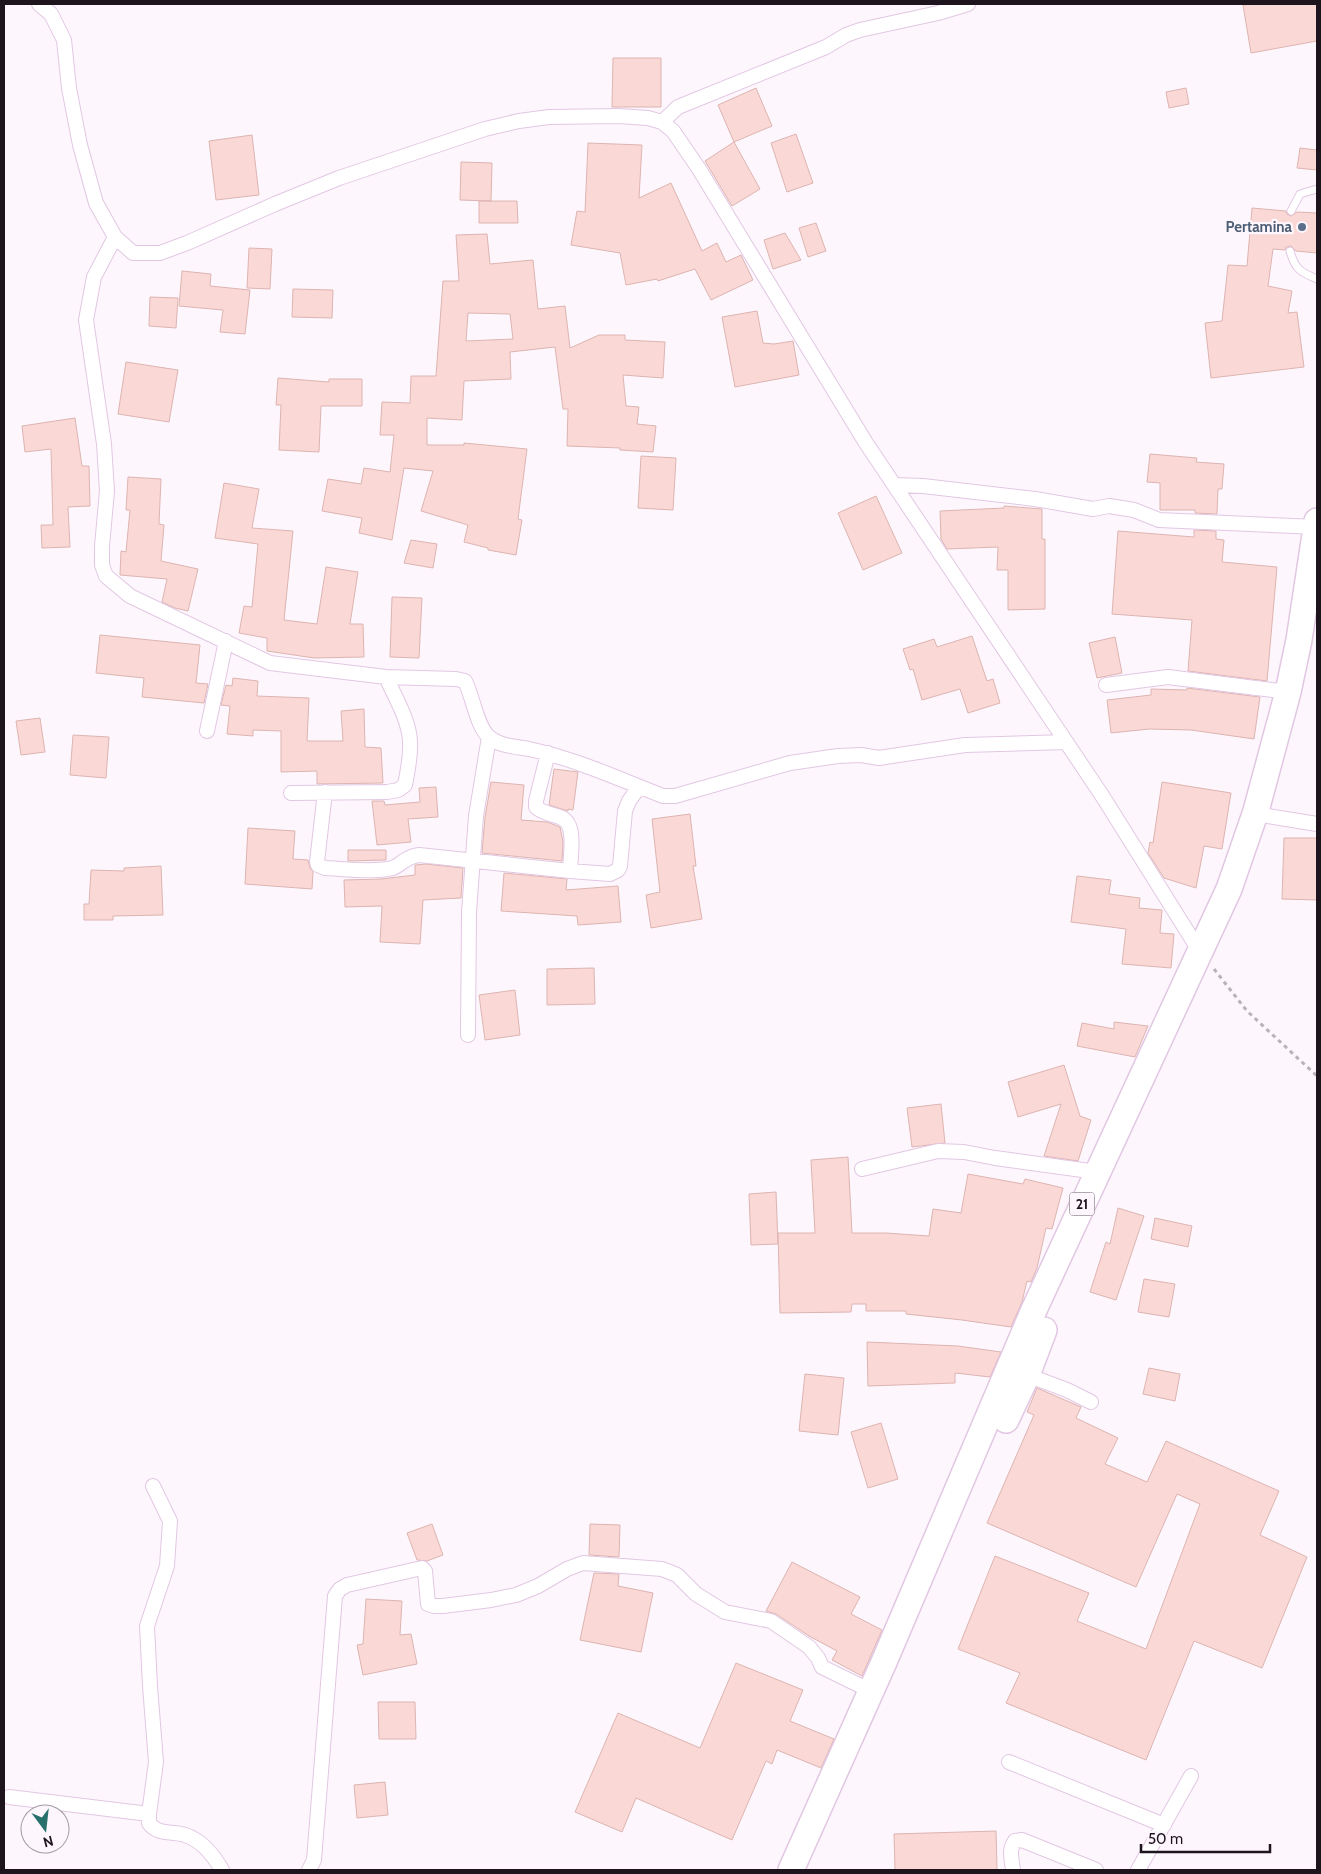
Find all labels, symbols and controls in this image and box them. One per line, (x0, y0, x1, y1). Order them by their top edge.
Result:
place label: Pertamina (1226, 218, 1293, 236)
marker: Pertamina (1296, 221, 1308, 233)
road number: 21 (1070, 1192, 1094, 1216)
north arrow (20, 1804, 70, 1854)
scale bar (1141, 1822, 1270, 1854)
text: 50 m (1148, 1830, 1183, 1848)
text: N (41, 1832, 55, 1852)

